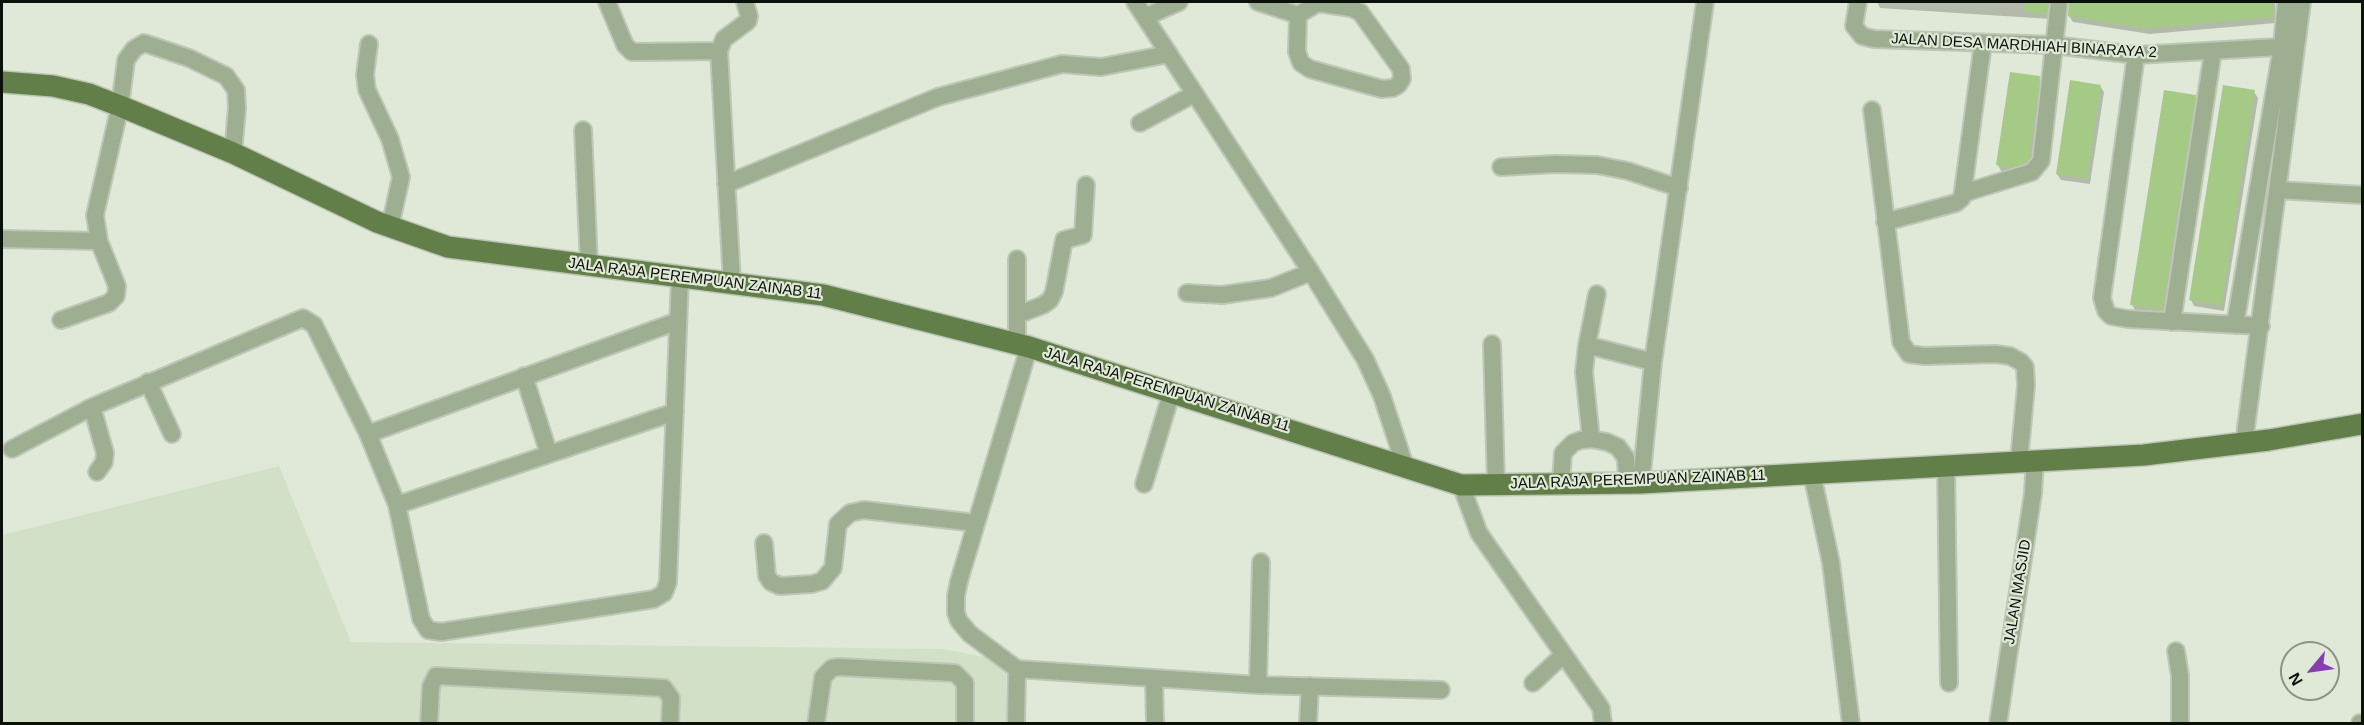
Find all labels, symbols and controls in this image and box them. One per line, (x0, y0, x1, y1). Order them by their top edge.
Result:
street label: JALAN DESA MARDHIAH BINARAYA 2 (1891, 30, 2157, 62)
street label: JALA RAJA PEREMPUAN ZAINAB 11 (567, 254, 823, 304)
street label: JALA RAJA PEREMPUAN ZAINAB 11 (1042, 344, 1292, 436)
street label: JALA RAJA PEREMPUAN ZAINAB 11 (1510, 467, 1766, 493)
street label: JALAN MASJID (2001, 538, 2035, 646)
north arrow (2280, 641, 2340, 701)
text: N (2285, 670, 2306, 688)

